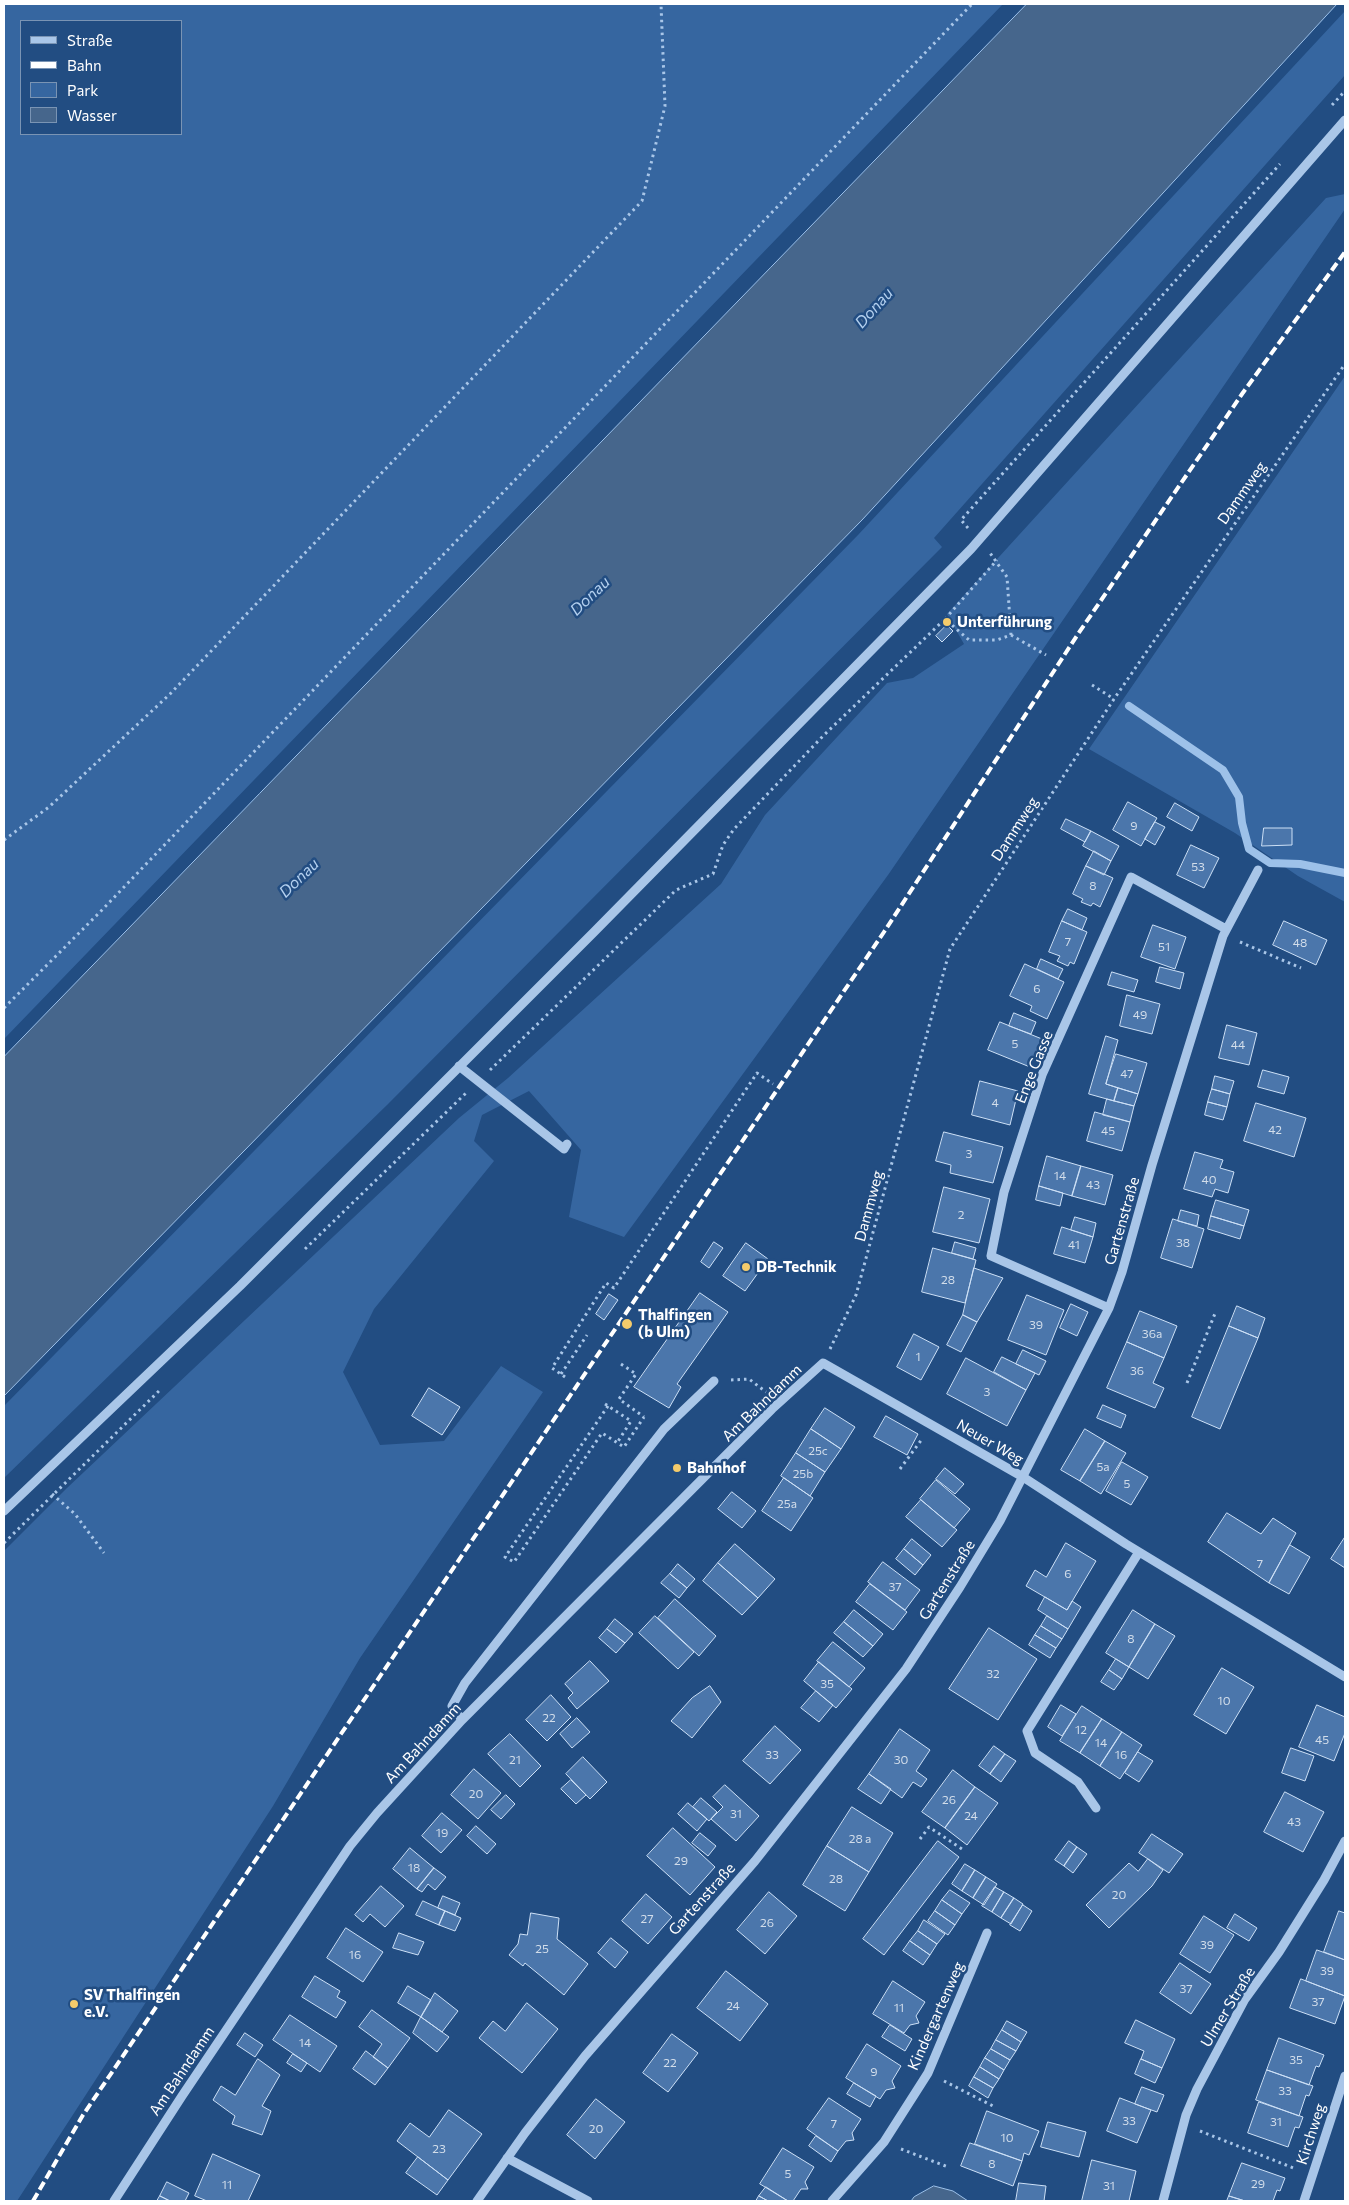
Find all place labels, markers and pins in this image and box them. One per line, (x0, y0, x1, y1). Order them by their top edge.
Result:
place label: Unterführung (957, 613, 1052, 631)
marker: Unterführung (941, 616, 953, 628)
place label: DB-Technik (756, 1258, 837, 1276)
marker: DB-Technik (740, 1261, 752, 1273)
place label: Thalfingen (b Ulm) (638, 1306, 712, 1341)
marker: Thalfingen (b Ulm) (620, 1317, 634, 1331)
place label: Bahnhof (687, 1459, 746, 1477)
marker: Bahnhof (671, 1462, 683, 1474)
place label: SV Thalfingen e.V. (84, 1986, 180, 2021)
marker: SV Thalfingen e.V. (68, 1998, 80, 2010)

